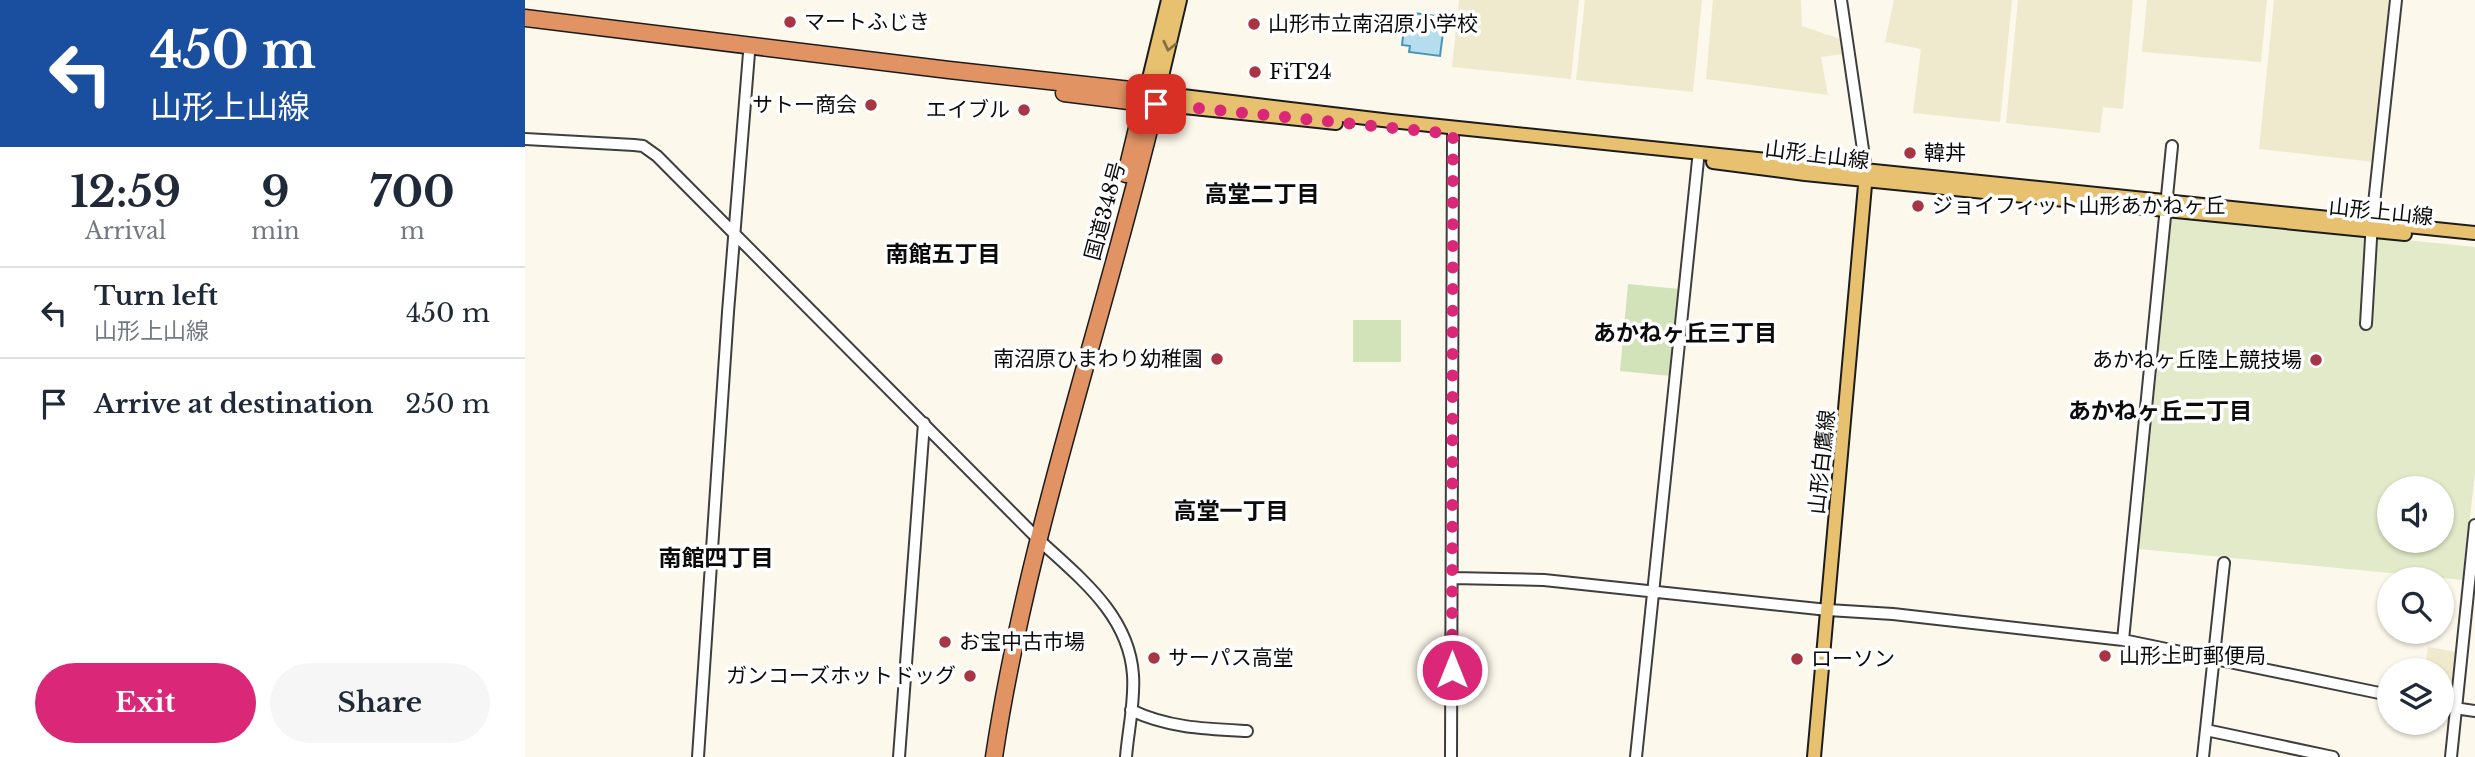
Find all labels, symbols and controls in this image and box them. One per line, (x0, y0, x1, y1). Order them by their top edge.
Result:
place label: マートふじき (804, 9, 930, 35)
place label: 山形市立南沼原小学校 (1268, 11, 1478, 37)
marker: マートふじき (782, 14, 798, 30)
marker: 山形市立南沼原小学校 (1246, 16, 1262, 32)
text: 450 m (150, 20, 316, 81)
icon: left (35, 28, 126, 119)
one-way arrow (1162, 40, 1177, 52)
place label: FiT24 (1269, 59, 1332, 85)
marker: FiT24 (1247, 64, 1263, 80)
pin (1126, 74, 1186, 134)
icon: arrive (1137, 85, 1175, 123)
text: 山形上山線 (150, 87, 310, 127)
place label: サトー商会 (752, 92, 857, 118)
marker: サトー商会 (863, 97, 879, 113)
place label: エイブル (926, 97, 1010, 123)
marker: エイブル (1016, 102, 1032, 118)
street label: 山形上山線 (1763, 136, 1871, 174)
place label: 韓丼 (1924, 140, 1966, 166)
marker: 韓丼 (1902, 145, 1918, 161)
street label: 国道348号 (1079, 159, 1131, 263)
text: 12:59 (70, 166, 181, 218)
text: 9 (261, 166, 290, 218)
text: 700 (370, 166, 455, 218)
district label: 高堂二丁目 (1205, 180, 1320, 208)
place label: ジョイフィット山形あかねヶ丘 (1932, 193, 2226, 219)
street label: 山形上山線 (2327, 194, 2435, 230)
marker: ジョイフィット山形あかねヶ丘 (1910, 198, 1926, 214)
text: Arrival (85, 217, 166, 245)
text: min (251, 217, 300, 245)
text: m (400, 217, 425, 245)
district label: 南館五丁目 (886, 240, 1001, 268)
text: Turn left (94, 280, 218, 312)
icon: left (35, 294, 73, 332)
text: 450 m (406, 297, 490, 329)
text: 山形上山線 (94, 317, 209, 345)
district label: あかねヶ丘三丁目 (1593, 319, 1777, 347)
place label: 南沼原ひまわり幼稚園 (993, 346, 1203, 372)
place label: あかねヶ丘陸上競技場 (2092, 347, 2302, 373)
marker: 南沼原ひまわり幼稚園 (1209, 351, 1225, 367)
marker: あかねヶ丘陸上競技場 (2308, 352, 2324, 368)
icon: arrive (35, 385, 73, 423)
text: Arrive at destination (94, 388, 374, 420)
text: 250 m (405, 388, 490, 420)
district label: あかねヶ丘二丁目 (2068, 397, 2252, 425)
street label: 山形白鷹線 (1804, 408, 1840, 516)
map controls (2377, 476, 2454, 735)
button: sound (2377, 476, 2454, 553)
district label: 高堂一丁目 (1174, 497, 1289, 525)
district label: 南館四丁目 (659, 544, 774, 572)
button: search (2377, 567, 2454, 644)
place label: お宝中古市場 (959, 629, 1085, 655)
position arrow (1415, 633, 1489, 707)
marker: お宝中古市場 (937, 634, 953, 650)
place label: 山形上町郵便局 (2119, 643, 2266, 669)
place label: サーパス高堂 (1168, 645, 1294, 671)
place label: ローソン (1811, 646, 1895, 672)
marker: 山形上町郵便局 (2097, 648, 2113, 664)
marker: サーパス高堂 (1146, 650, 1162, 666)
marker: ローソン (1789, 651, 1805, 667)
button: layers (2377, 658, 2454, 735)
button: Exit (35, 663, 256, 743)
button: Share (270, 663, 490, 743)
place label: ガンコーズホットドッグ (726, 663, 956, 689)
marker: ガンコーズホットドッグ (962, 668, 978, 684)

